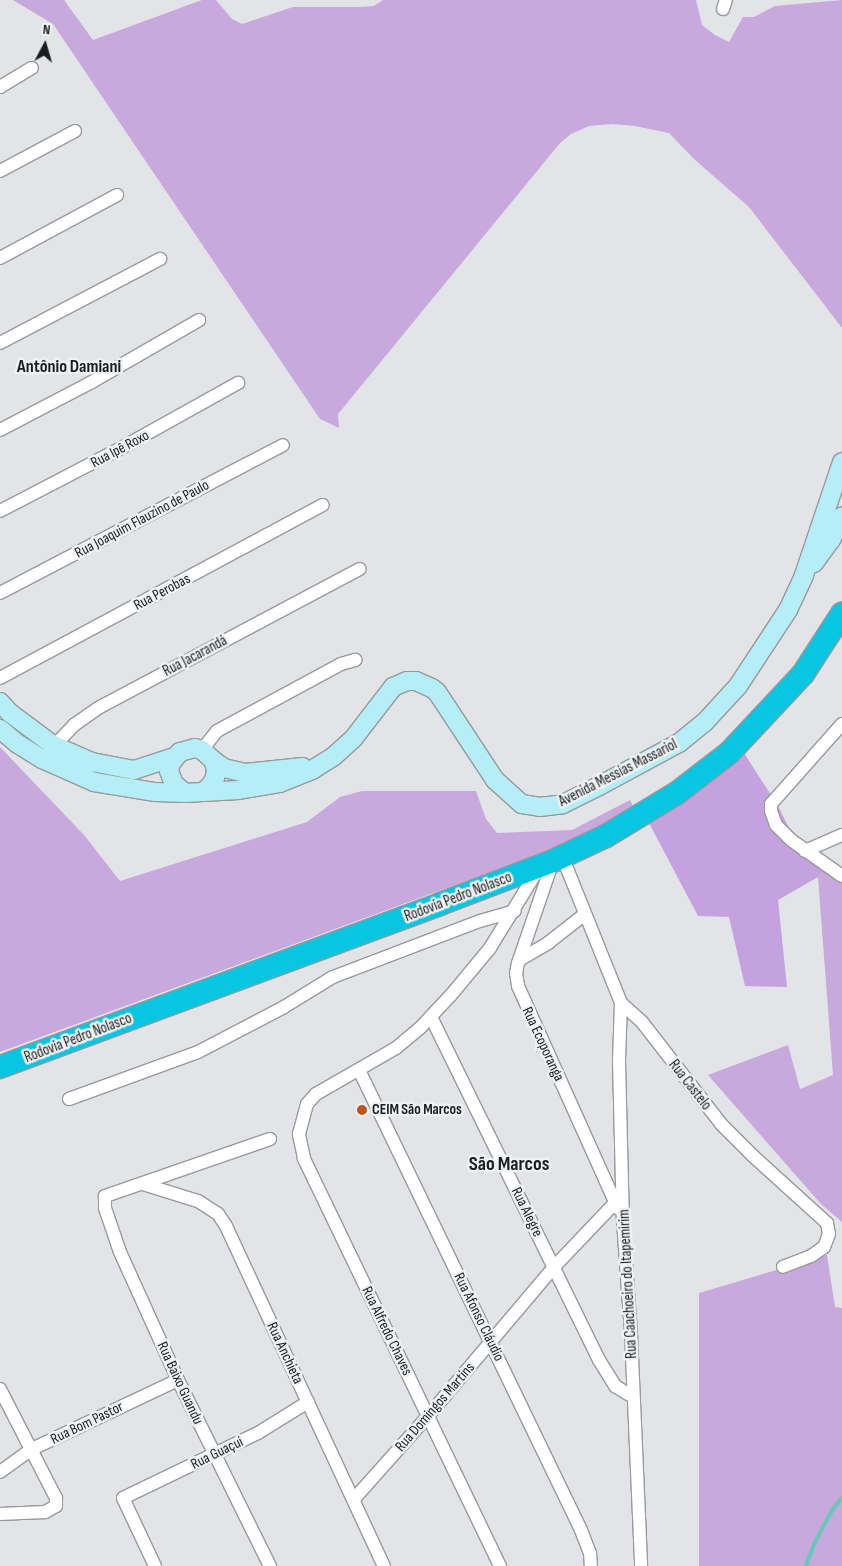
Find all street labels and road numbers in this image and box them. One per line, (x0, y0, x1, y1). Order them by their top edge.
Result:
street label: Rua Ipê Roxo (88, 426, 152, 472)
street label: Rua Joaquim Flauzino de Paulo (72, 476, 212, 562)
street label: Rua Perobas (131, 570, 193, 614)
street label: Rua Jacarandá (160, 632, 230, 680)
street label: Avenida Messias Massariol (556, 735, 680, 811)
street label: Rodovia Pedro Nolasco (402, 868, 514, 926)
street label: Rua Ecoporanga (518, 1004, 568, 1084)
street label: Rodovia Pedro Nolasco (22, 1009, 134, 1067)
street label: Rua Castelo (665, 1056, 715, 1114)
street label: Rua Alegre (507, 1184, 547, 1240)
street label: Rua Caachoeiro do Itapemirim (615, 1209, 641, 1359)
street label: Rua Afonso Cláudio (450, 1270, 508, 1364)
street label: Rua Alfredo Chaves (358, 1284, 416, 1378)
street label: Rua Anchieta (263, 1319, 307, 1387)
street label: Rua Baixo Guandu (153, 1339, 207, 1427)
street label: Rua Domingos Martins (391, 1359, 479, 1455)
street label: Rua Bom Pastor (48, 1398, 126, 1448)
street label: Rua Guaçui (188, 1433, 246, 1473)

